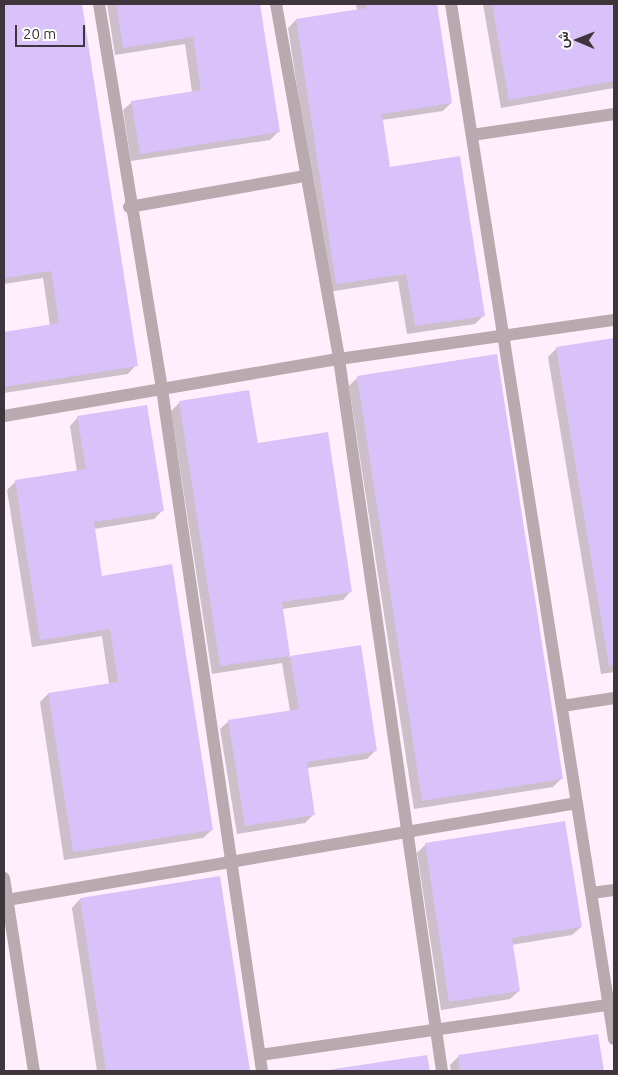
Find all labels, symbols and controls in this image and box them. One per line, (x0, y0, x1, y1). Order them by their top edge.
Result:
scale bar (18, 15, 88, 47)
north arrow (553, 15, 603, 65)
text: 20 m (23, 25, 56, 42)
text: ش (555, 31, 571, 48)

